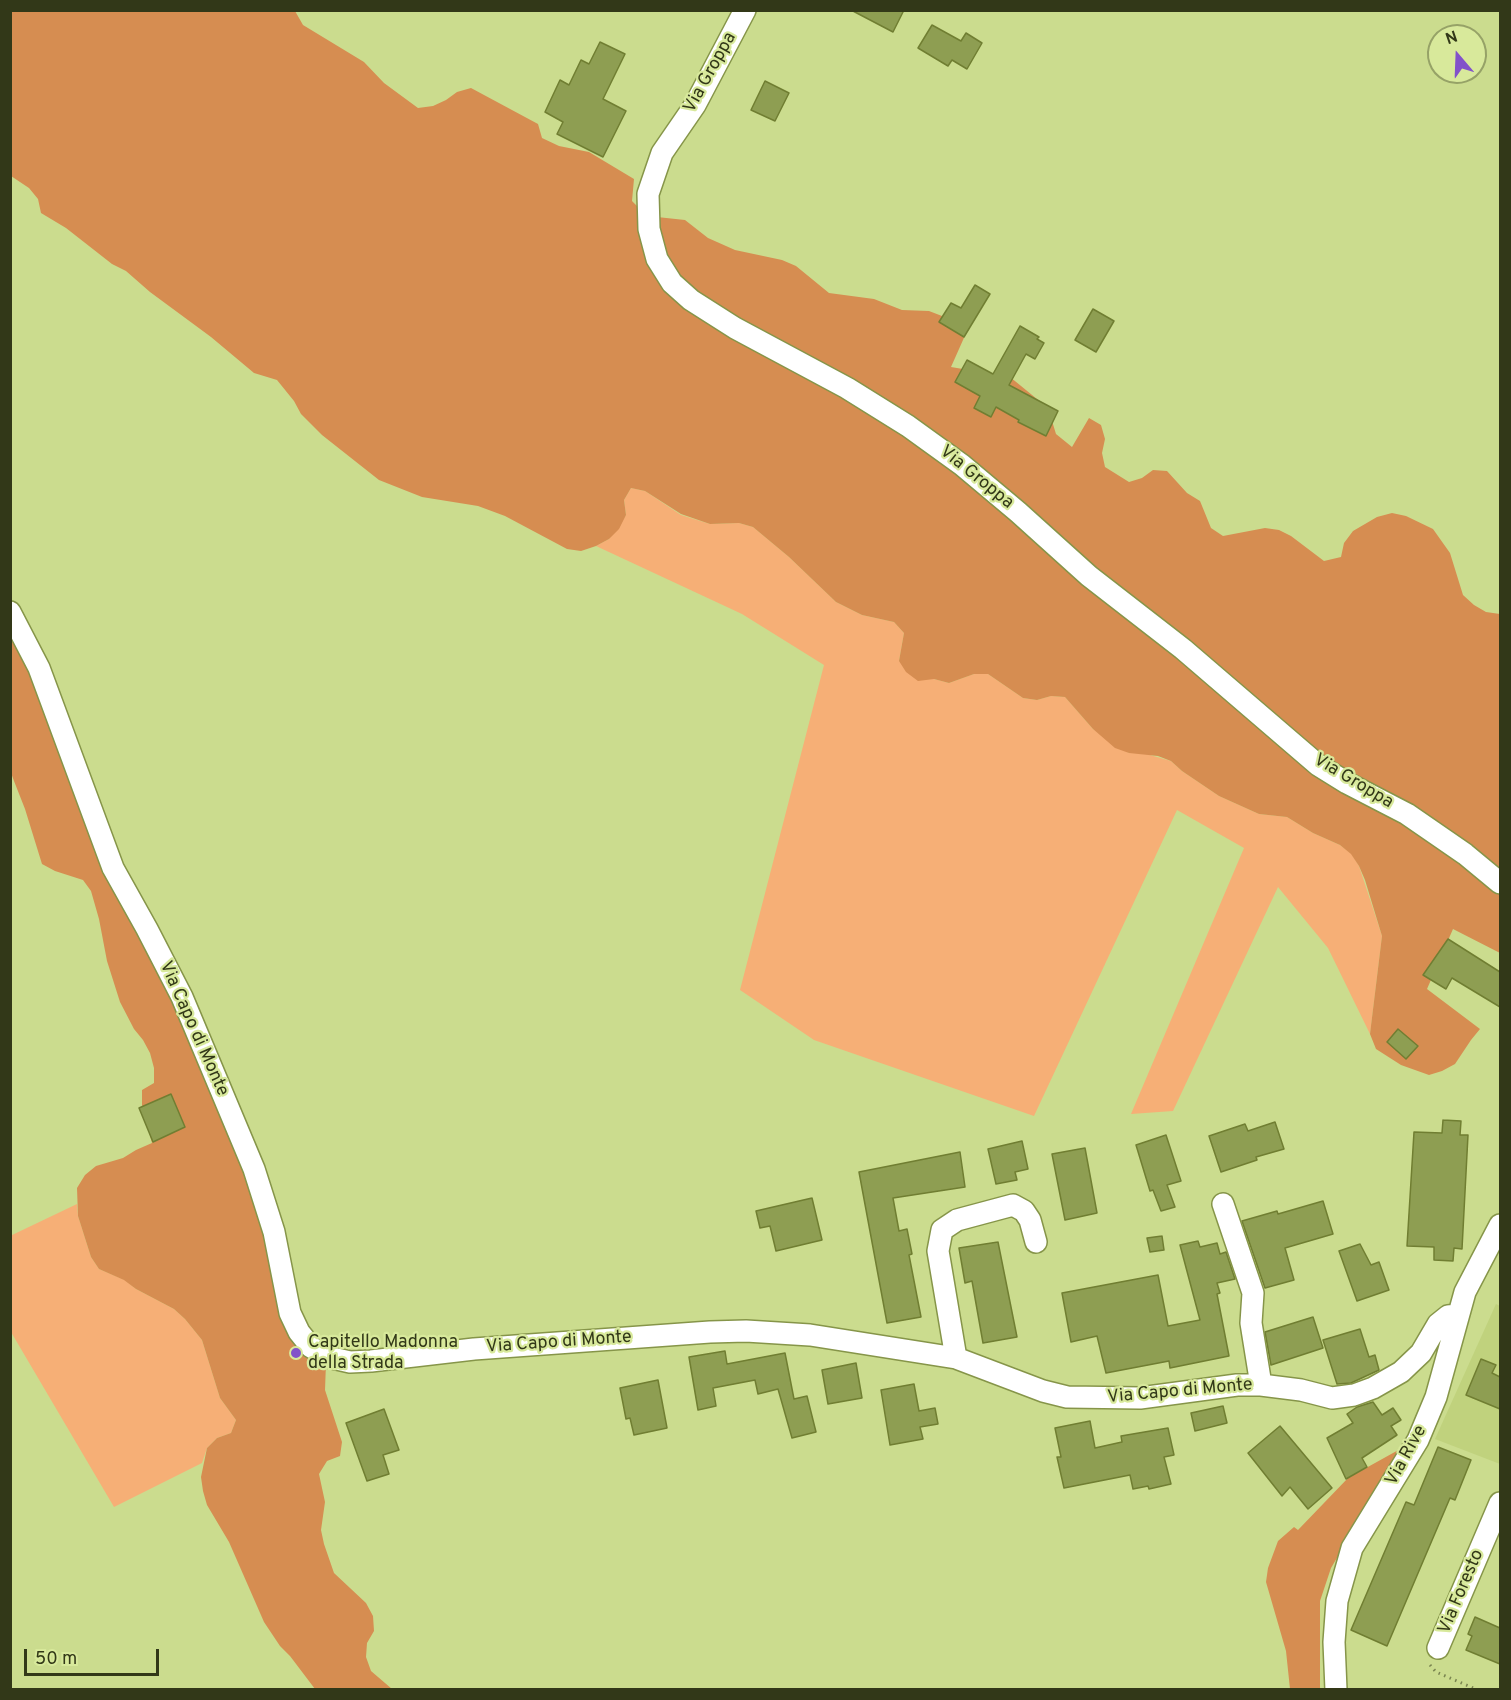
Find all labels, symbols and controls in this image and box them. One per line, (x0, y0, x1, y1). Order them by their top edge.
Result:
north arrow (1427, 24, 1487, 84)
text: N (1443, 28, 1460, 50)
street label: Via Groppa (680, 29, 742, 117)
street label: Via Groppa (935, 442, 1017, 514)
street label: Via Groppa (1309, 750, 1397, 814)
street label: Via Capo di Monte (154, 958, 232, 1100)
street label: Via Capo di Monte (486, 1327, 632, 1359)
place label: Capitello Madonna della Strada (308, 1332, 458, 1374)
marker: Capitello Madonna della Strada (289, 1346, 303, 1360)
street label: Via Capo di Monte (1107, 1375, 1253, 1409)
street label: Via Rive (1382, 1422, 1432, 1490)
street label: Via Foresto (1435, 1547, 1489, 1637)
scale bar (27, 1637, 162, 1675)
text: 50 m (35, 1648, 77, 1671)

